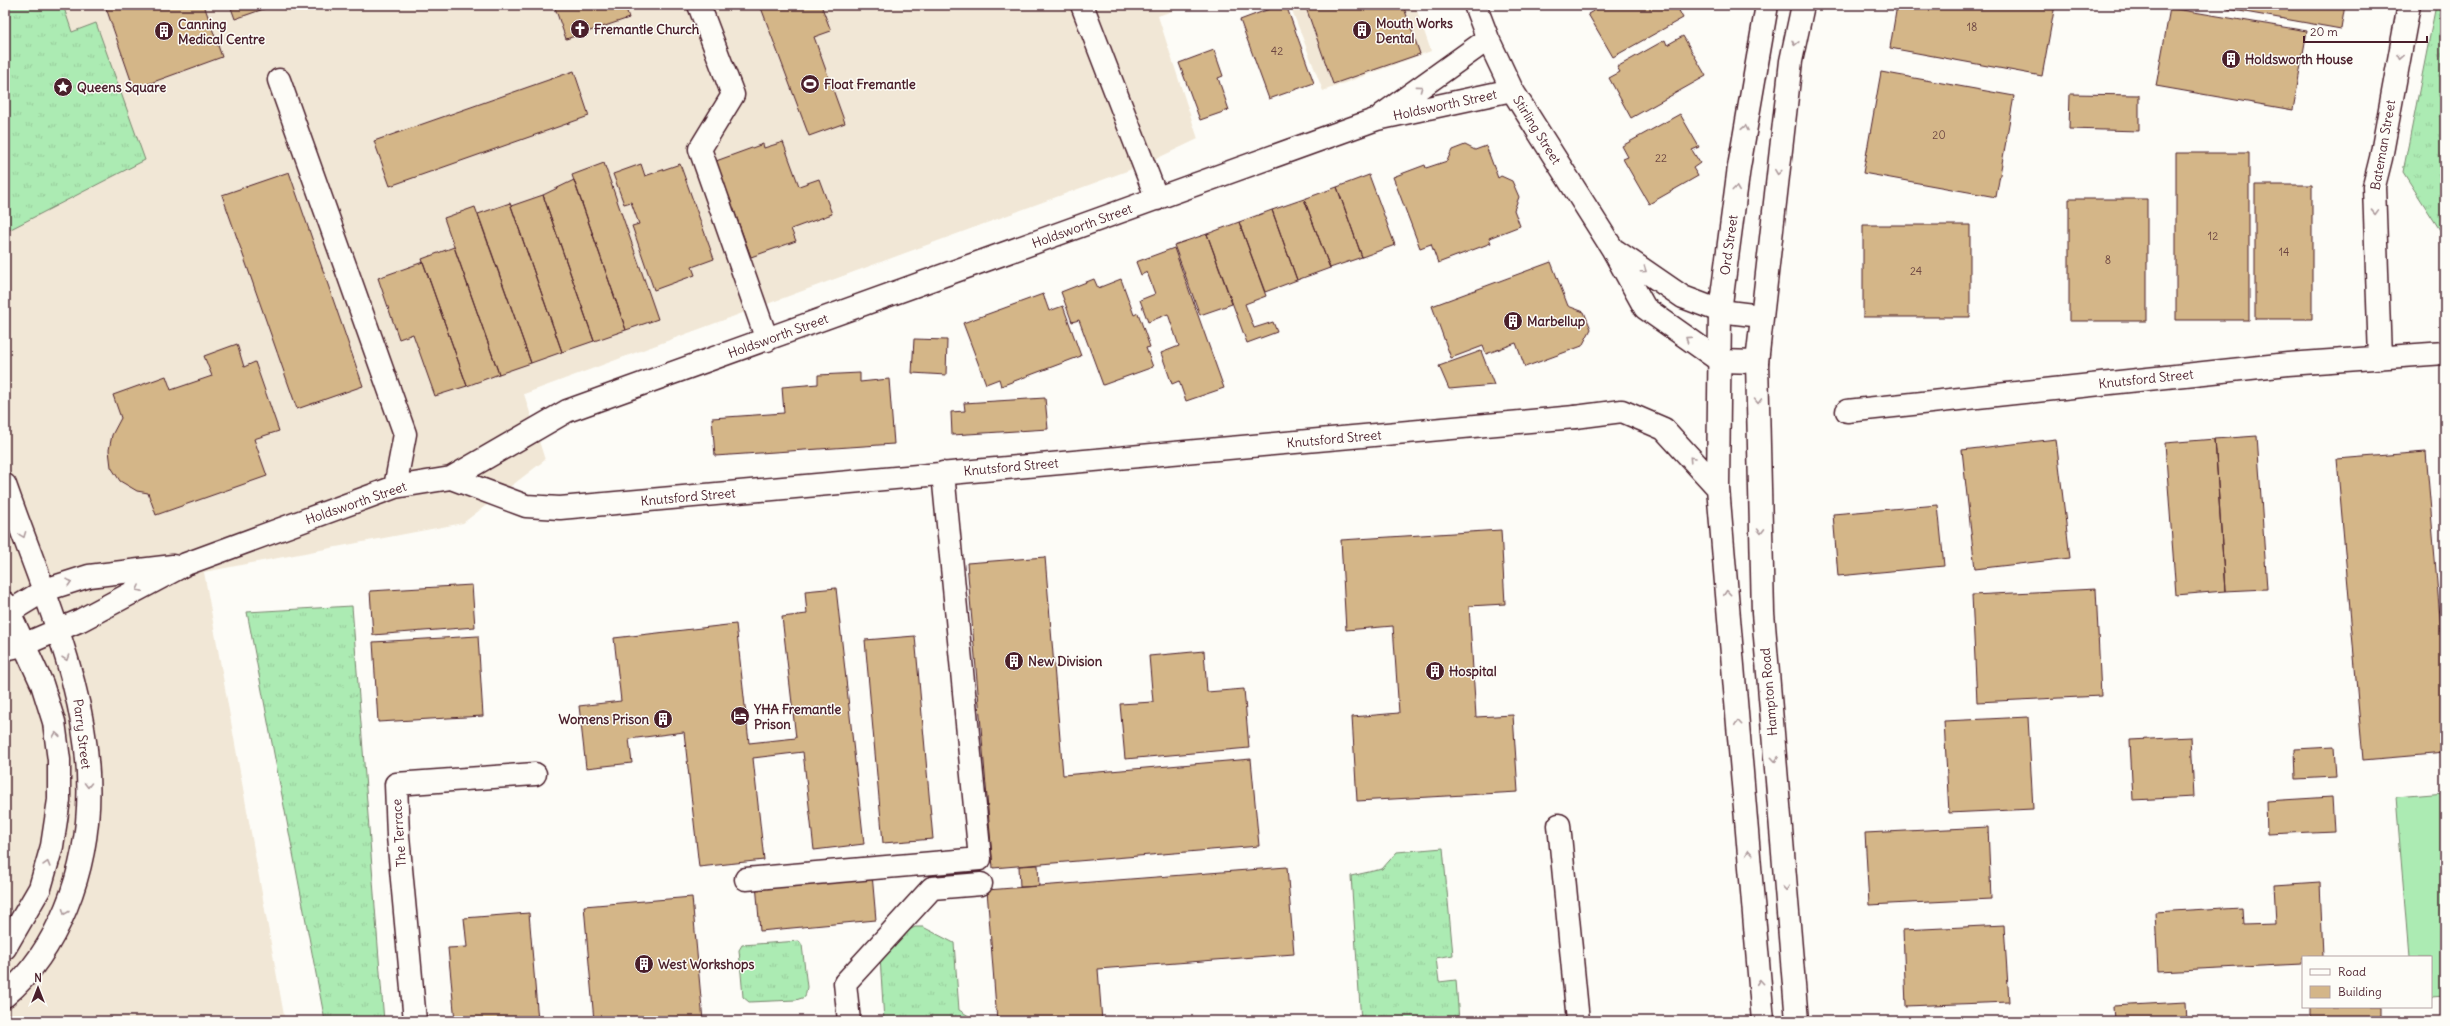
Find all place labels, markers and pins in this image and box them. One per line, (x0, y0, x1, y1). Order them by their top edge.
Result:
place label: Mouth Works Dental (1376, 15, 1453, 47)
place label: Canning Medical Centre (178, 16, 265, 48)
church icon: Fremantle Church (569, 18, 591, 40)
building icon: Mouth Works Dental (1351, 19, 1373, 41)
building icon: Canning Medical Centre (153, 20, 175, 42)
place label: Fremantle Church (594, 21, 700, 38)
building icon: Holdsworth House (2220, 48, 2242, 70)
place label: Holdsworth House (2245, 51, 2353, 68)
sports icon: Float Fremantle (799, 73, 821, 95)
place icon: Queens Square (52, 76, 74, 98)
place label: Float Fremantle (824, 76, 916, 93)
place label: Queens Square (77, 79, 166, 96)
building icon: Marbellup (1502, 310, 1524, 332)
place label: Marbellup (1527, 313, 1586, 330)
building icon: New Division (1003, 650, 1025, 672)
place label: New Division (1028, 653, 1103, 670)
building icon: Hospital (1424, 660, 1446, 682)
place label: Hospital (1449, 663, 1497, 680)
place label: YHA Fremantle Prison (753, 701, 841, 733)
hotel icon: YHA Fremantle Prison (729, 705, 751, 727)
building icon: Womens Prison (652, 708, 674, 730)
place label: Womens Prison (559, 711, 649, 728)
building icon: West Workshops (633, 953, 655, 975)
place label: West Workshops (658, 956, 754, 973)

